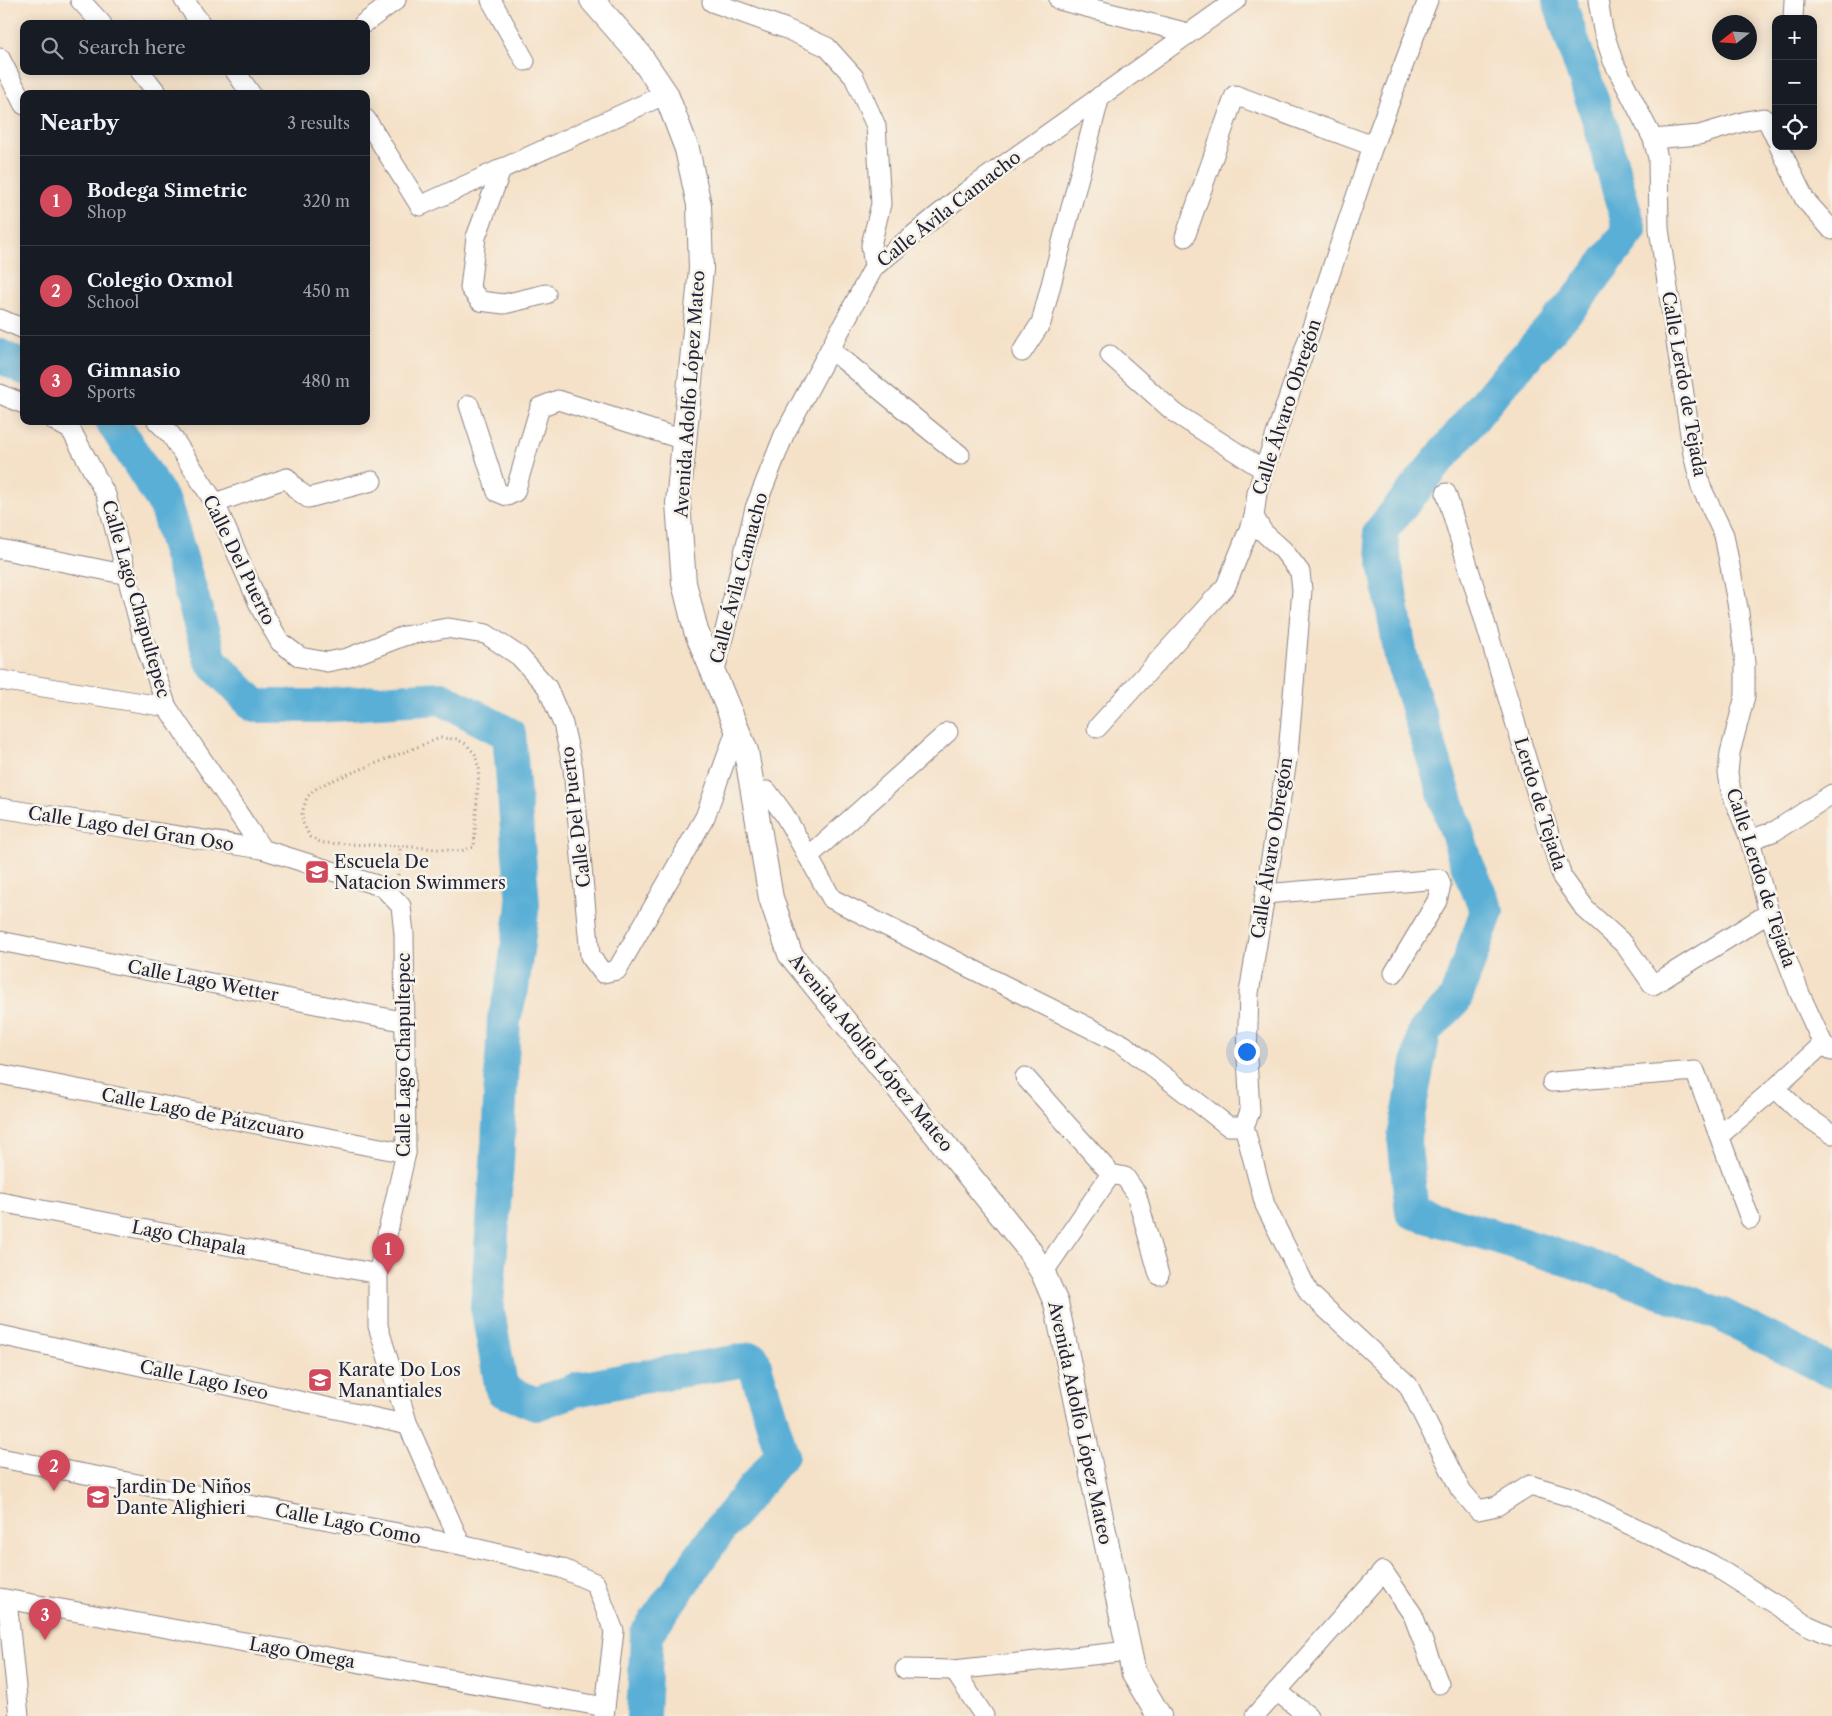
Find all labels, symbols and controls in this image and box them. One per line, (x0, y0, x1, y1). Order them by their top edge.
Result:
north arrow (1712, 15, 1757, 60)
map controls (1772, 15, 1817, 150)
button: + (1772, 15, 1817, 60)
search box (20, 20, 370, 75)
icon: search (38, 34, 66, 62)
text: Search here (78, 36, 186, 59)
button: − (1772, 60, 1817, 105)
button: locate (1772, 105, 1817, 150)
text: Nearby (40, 110, 119, 135)
text: 3 results (287, 113, 350, 133)
street label: Calle Ávila Camacho (872, 145, 1025, 272)
text: Bodega Simetric (87, 179, 247, 202)
text: 1 (52, 191, 60, 211)
text: 320 m (303, 191, 350, 211)
text: Shop (87, 202, 126, 222)
text: Colegio Oxmol (87, 269, 233, 292)
street label: Avenida Adolfo López Mateo (670, 269, 710, 520)
text: 2 (51, 281, 61, 301)
text: 450 m (303, 281, 350, 301)
street label: Calle Lerdo de Tejada (1657, 290, 1711, 479)
text: School (87, 292, 139, 312)
street label: Calle Álvaro Obregón (1247, 316, 1326, 498)
text: Gimnasio (87, 359, 181, 382)
text: 3 (51, 371, 61, 391)
text: 480 m (302, 371, 350, 391)
text: Sports (87, 382, 136, 402)
street label: Calle Ávila Camacho (705, 490, 772, 666)
street label: Calle Del Puerto (198, 491, 280, 629)
street label: Calle Lago Chapultepec (97, 498, 175, 700)
street label: Lerdo de Tejada (1509, 735, 1571, 874)
street label: Calle Del Puerto (556, 745, 596, 889)
street label: Calle Álvaro Obregón (1246, 755, 1297, 940)
street label: Calle Lerdo de Tejada (1722, 786, 1801, 971)
street label: Calle Lago del Gran Oso (27, 802, 235, 856)
place label: Escuela De Natacion Swimmers (334, 851, 506, 894)
school or university icon: Escuela De Natacion Swimmers (304, 859, 330, 885)
street label: Avenida Adolfo López Mateo (784, 949, 958, 1156)
street label: Calle Lago Chapultepec (393, 953, 415, 1157)
street label: Calle Lago Wetter (126, 956, 281, 1007)
your location (1234, 1039, 1260, 1065)
street label: Calle Lago de Pátzcuaro (100, 1084, 306, 1144)
street label: Lago Chapala (130, 1216, 249, 1260)
pin: 1 (372, 1233, 404, 1274)
street label: Avenida Adolfo López Mateo (1043, 1298, 1117, 1547)
street label: Calle Lago Iseo (138, 1356, 270, 1404)
place label: Karate Do Los Manantiales (338, 1359, 461, 1402)
school or university icon: Karate Do Los Manantiales (307, 1367, 333, 1393)
pin: 2 (38, 1450, 70, 1491)
place label: Jardin De Niños Dante Alighieri (113, 1476, 251, 1519)
school or university icon: Jardin De Niños Dante Alighieri (85, 1484, 111, 1510)
street label: Calle Lago Como (273, 1499, 423, 1549)
pin: 3 (29, 1599, 61, 1640)
street label: Lago Omega (247, 1633, 357, 1673)

